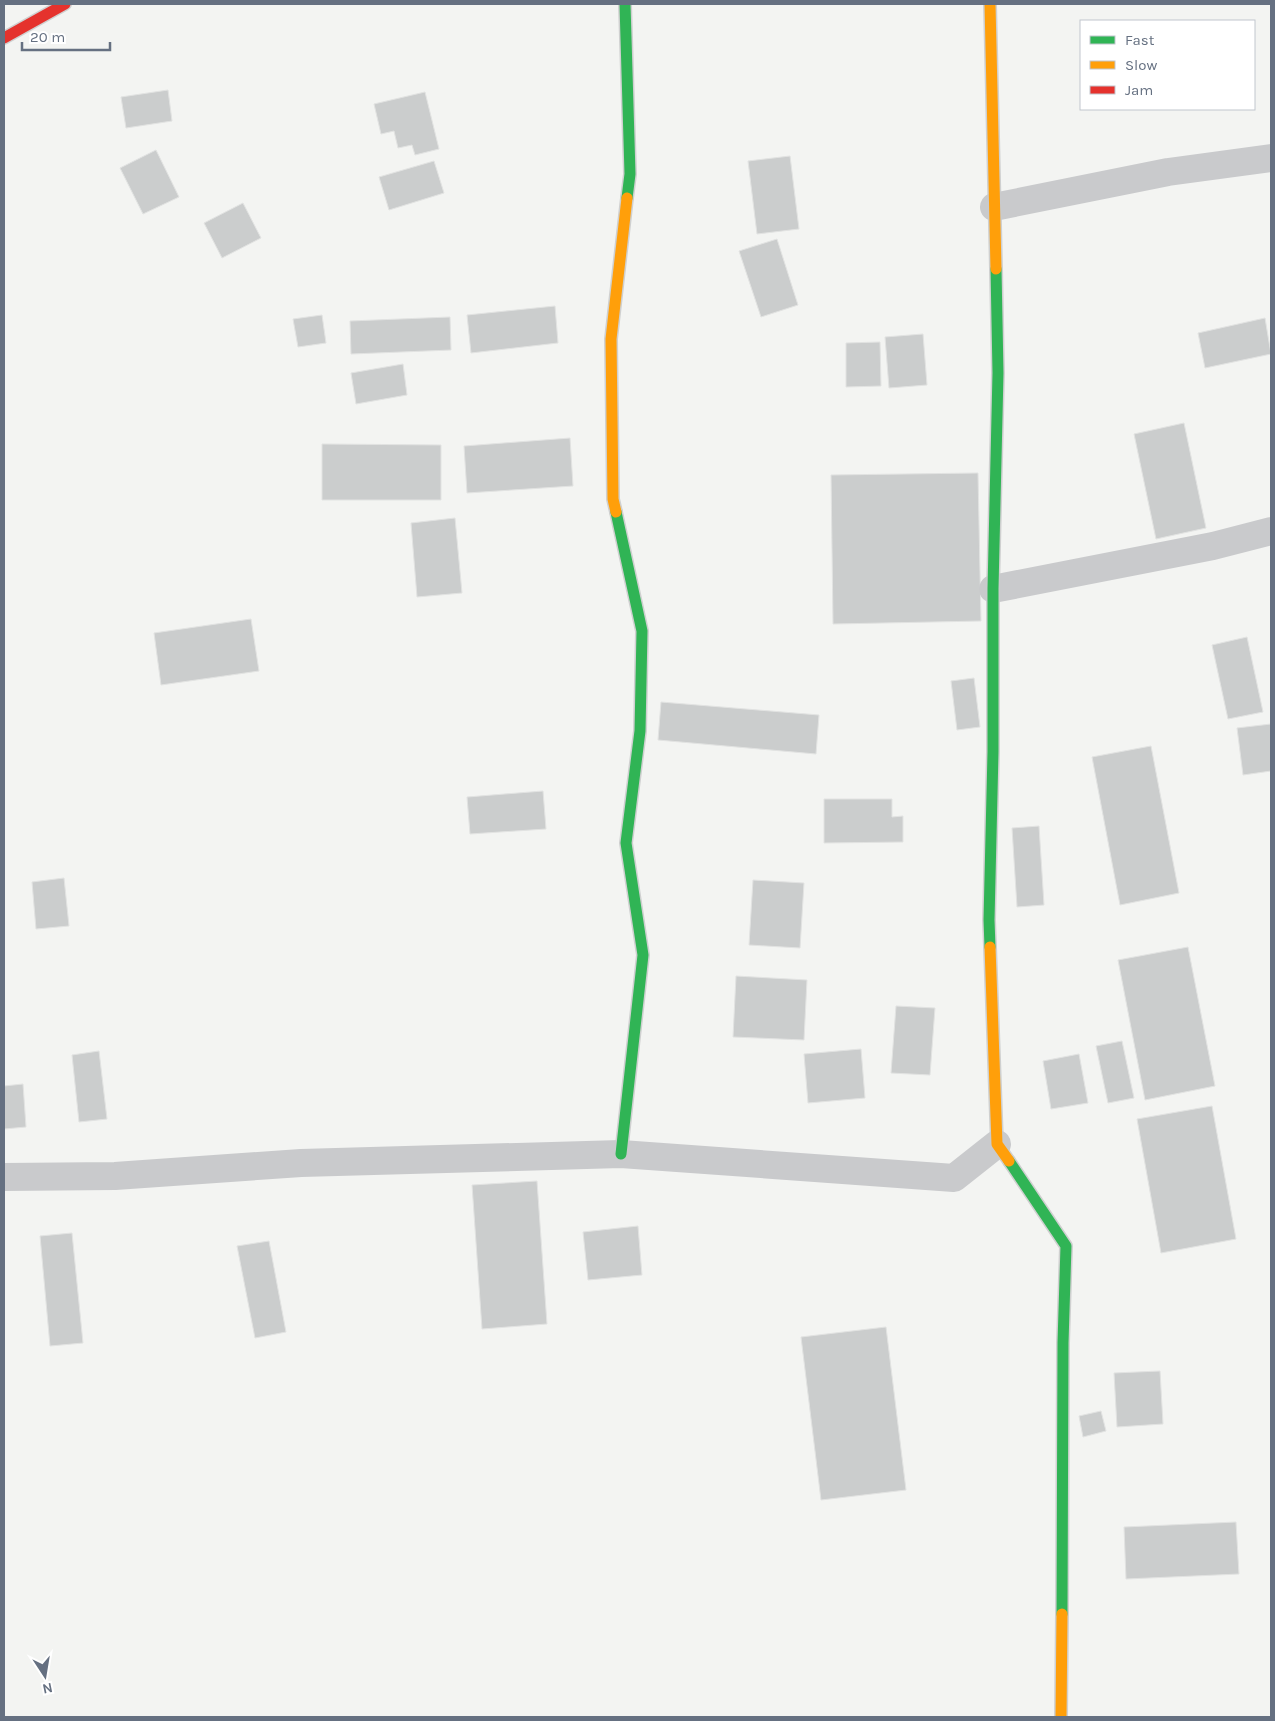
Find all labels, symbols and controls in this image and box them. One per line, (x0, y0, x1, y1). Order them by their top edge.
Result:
scale bar (22, 20, 110, 52)
legend (1080, 20, 1255, 110)
text: 20 m (30, 28, 65, 46)
text: Fast (1125, 31, 1155, 49)
text: Slow (1125, 56, 1157, 74)
text: Jam (1125, 81, 1153, 99)
north arrow (20, 1651, 70, 1701)
text: N (41, 1679, 54, 1698)

